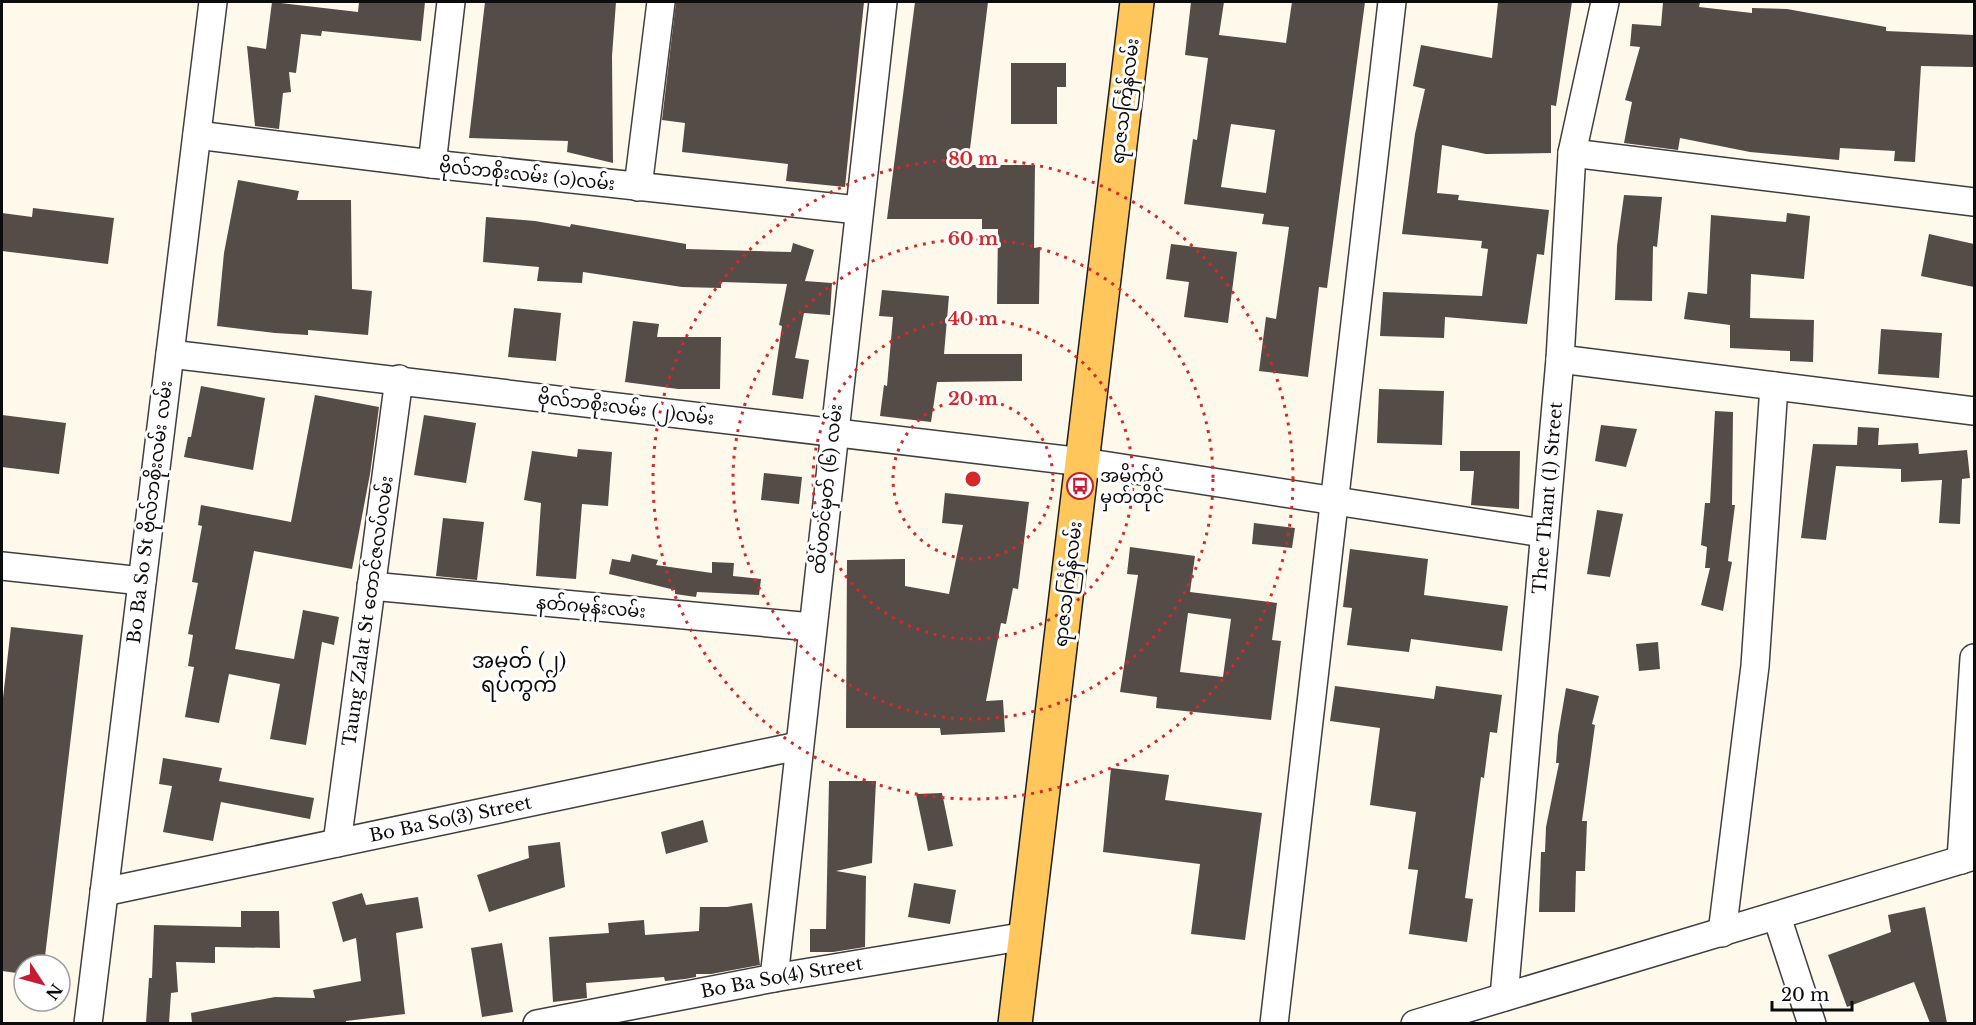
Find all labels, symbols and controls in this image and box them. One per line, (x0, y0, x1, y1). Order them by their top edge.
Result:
street label: ရာဇသင်္ကြန်လမ်း (1104, 37, 1148, 166)
text: 80 m (948, 148, 998, 170)
street label: ဗိုလ်ဘစိုးလမ်း (၁)လမ်း (438, 152, 616, 199)
text: 60 m (948, 228, 998, 250)
text: 40 m (948, 308, 998, 330)
street label: Bo Ba So St ဗိုလ်ဘစိုးလမ်း လမ်း (120, 379, 181, 645)
street label: ဗိုလ်ဘစိုးလမ်း (၂)လမ်း (536, 383, 716, 434)
text: 20 m (948, 388, 998, 410)
street label: Thee Thant (1) Street (1528, 401, 1567, 595)
street label: ထိပ်တင်မှတ် (၆) လမ်း (804, 403, 851, 575)
place label: အမှိုက်ပုံ မှတ်တိုင် (1100, 462, 1164, 512)
centre of rings (963, 469, 983, 489)
bus stop icon: အမှိုက်ပုံ မှတ်တိုင် (1065, 471, 1095, 501)
street label: Taung Zalat St တောင်ဇလပ်လမ်း (336, 474, 398, 747)
street label: ရာဇသင်္ကြန်လမ်း (1047, 520, 1091, 649)
street label: နတ်ဂမုန်းလမ်း (535, 589, 647, 627)
district label: အမှတ် (၂) ရပ်ကွက် (472, 645, 566, 702)
street label: Bo Ba So(3) Street (367, 791, 534, 847)
street label: Bo Ba So(4) Street (699, 952, 864, 1003)
north arrow (12, 953, 72, 1013)
scale bar (1772, 974, 1852, 1012)
text: N (42, 980, 67, 1004)
text: 20 m (1781, 984, 1829, 1006)

